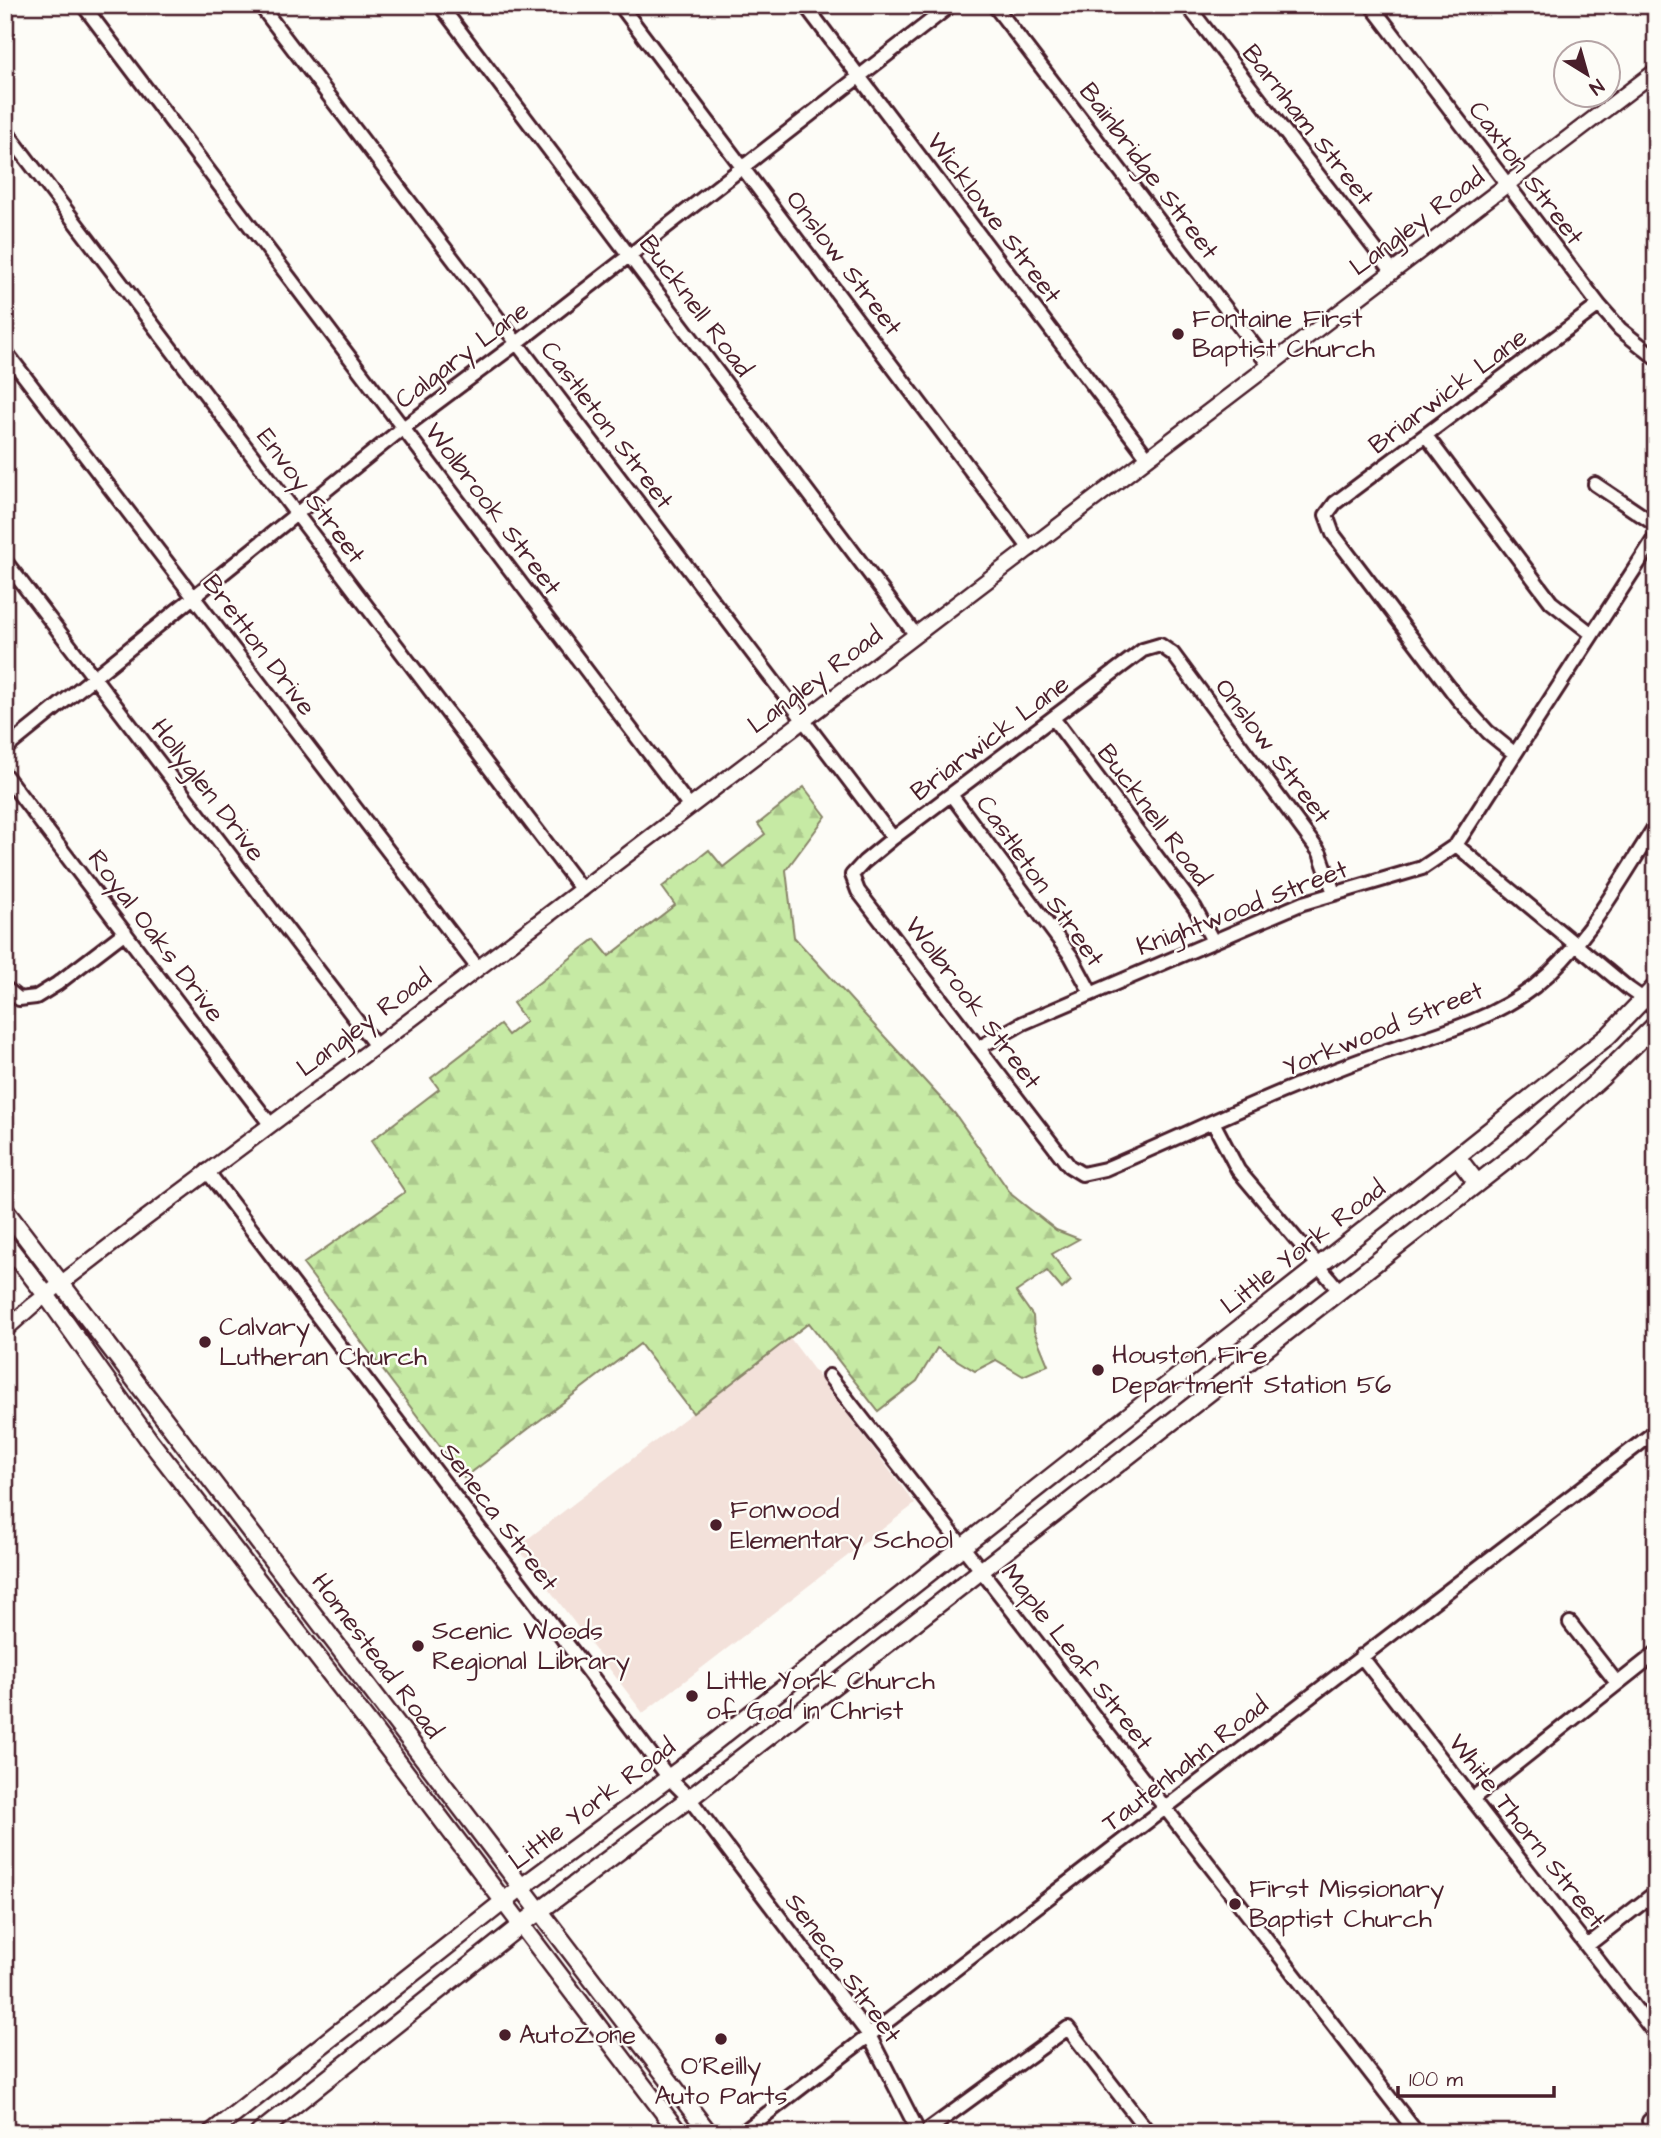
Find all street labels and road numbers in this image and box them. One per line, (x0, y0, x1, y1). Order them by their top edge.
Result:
street label: Barnham Street (1233, 37, 1383, 214)
street label: Bainbridge Street (1069, 75, 1228, 268)
street label: Caxton Street (1460, 93, 1593, 253)
street label: Wicklowe Street (918, 125, 1070, 311)
street label: Langley Road (1342, 159, 1493, 286)
street label: Onslow Street (777, 183, 911, 344)
street label: Bucknell Road (631, 227, 761, 385)
street label: Calgary Lane (387, 293, 538, 419)
street label: Briarwick Lane (1361, 319, 1535, 463)
street label: Castleton Street (532, 333, 682, 517)
street label: Wolbrook Street (416, 415, 570, 603)
street label: Envoy Street (246, 421, 374, 573)
street label: Bretton Drive (194, 567, 324, 723)
street label: Langley Road (740, 617, 891, 744)
street label: Briarwick Lane (903, 666, 1077, 810)
street label: Onslow Street (1206, 671, 1340, 832)
street label: Hollyglen Drive (141, 711, 274, 870)
street label: Bucknell Road (1089, 736, 1219, 894)
street label: Castleton Street (967, 788, 1113, 975)
street label: Royal Oaks Drive (77, 842, 233, 1031)
street label: Knightwood Street (1131, 851, 1354, 967)
street label: Wolbrook Street (896, 909, 1050, 1097)
street label: Langley Road (289, 960, 440, 1087)
street label: Yorkwood Street (1277, 972, 1489, 1086)
street label: Little York Road (1213, 1171, 1393, 1323)
street label: Seneca Street (431, 1435, 567, 1599)
street label: Maple Leaf Street (992, 1556, 1162, 1759)
street label: Homestead Road (303, 1566, 451, 1746)
street label: Tautenhahn Road (1094, 1688, 1276, 1840)
street label: White Thorn Street (1440, 1726, 1615, 1936)
street label: Little York Road (501, 1729, 683, 1879)
street label: Seneca Street (776, 1885, 910, 2051)

